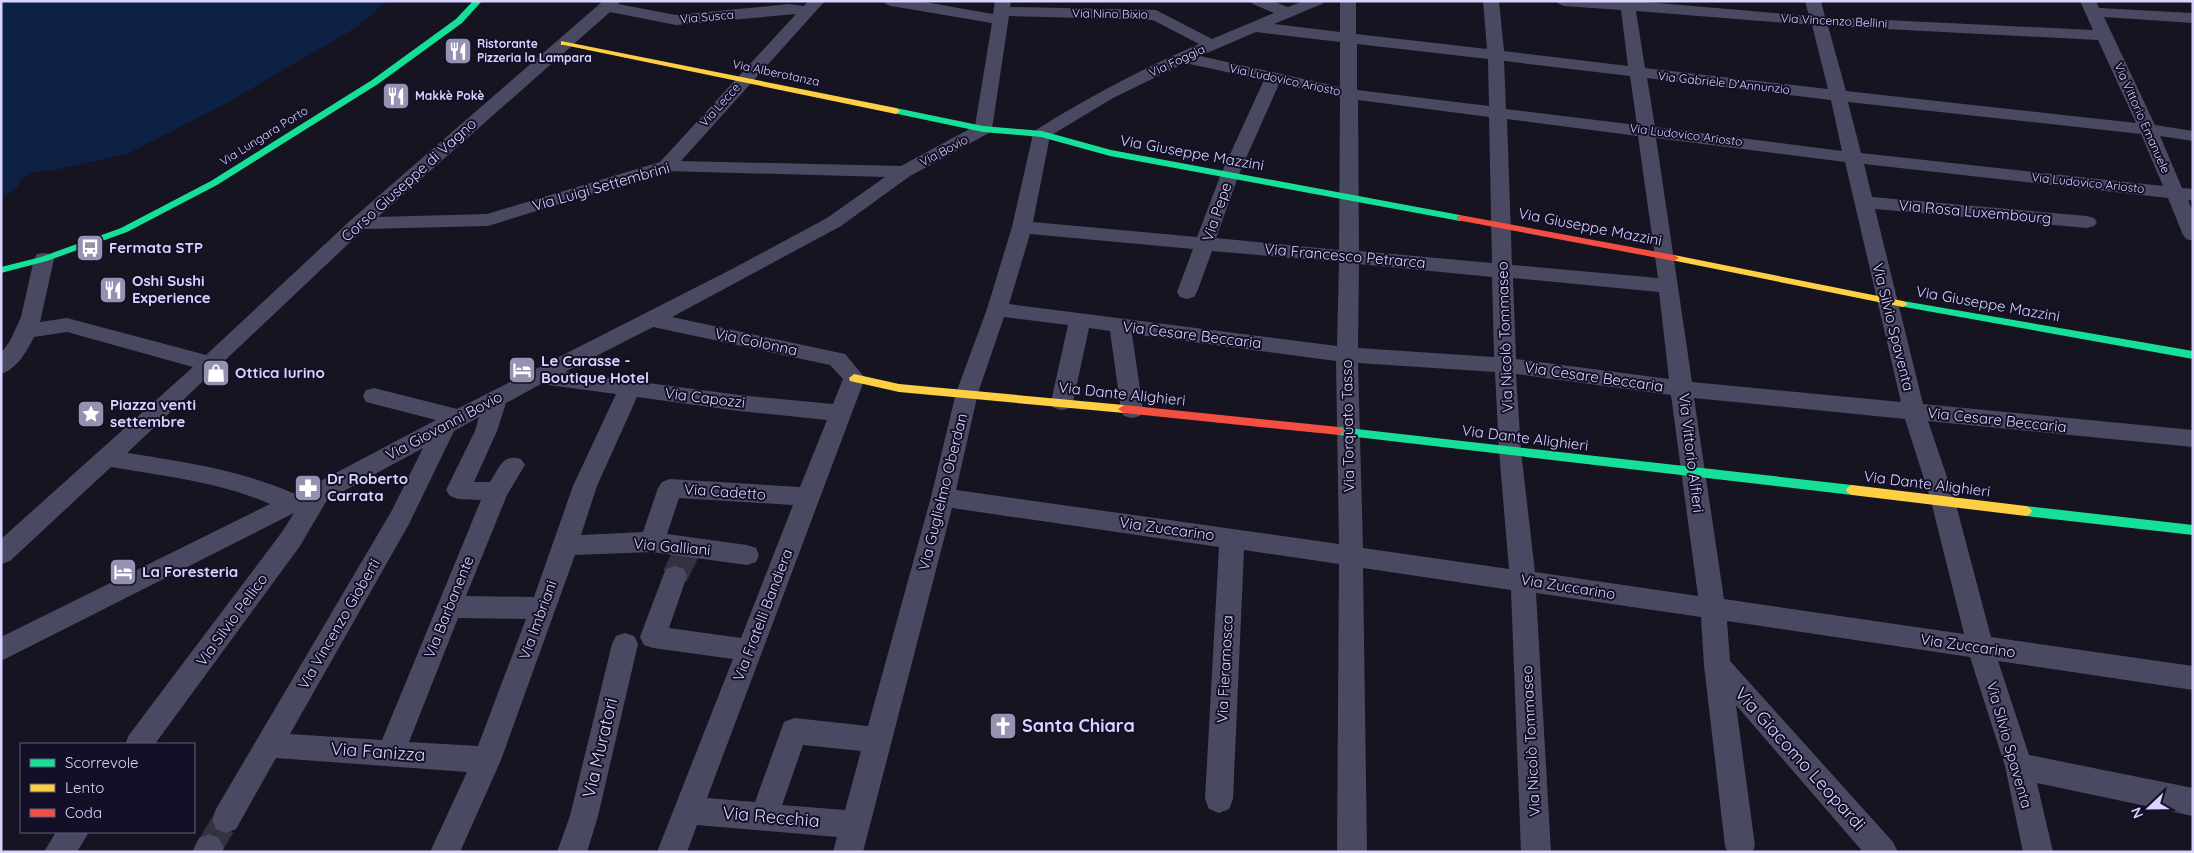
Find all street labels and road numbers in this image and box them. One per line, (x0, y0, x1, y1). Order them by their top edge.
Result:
street label: Via Nino Bixio (1072, 5, 1148, 22)
street label: Via Susca (680, 7, 734, 26)
street label: Via Vincenzo Bellini (1780, 10, 1888, 31)
street label: Via Foggia (1147, 41, 1207, 80)
street label: Via Alberotanza (731, 56, 821, 89)
street label: Via Ludovico Ariosto (1228, 60, 1342, 99)
street label: Via Vittorio Emanuele (2111, 60, 2174, 176)
street label: Via Gabriele D'Annunzio (1657, 68, 1791, 97)
street label: Via Lecce (696, 80, 743, 130)
street label: Via Lungara Porto (217, 102, 311, 169)
street label: Corso Giuseppe di Vagno (337, 114, 480, 245)
street label: Via Ludovico Ariosto (1629, 120, 1743, 149)
street label: Via Giuseppe Mazzini (1119, 130, 1266, 175)
street label: Via Bovio (917, 132, 970, 169)
street label: Via Luigi Settembrini (530, 158, 672, 215)
street label: Via Ludovico Ariosto (2031, 169, 2145, 196)
street label: Via Pepe (1198, 180, 1235, 244)
street label: Via Rosa Luxembourg (1898, 195, 2052, 228)
street label: Via Giuseppe Mazzini (1517, 203, 1663, 250)
street label: Via Francesco Petrarca (1264, 239, 1426, 272)
street label: Via Nicolò Tommaseo (1492, 261, 1517, 413)
street label: Via Silvio Spaventa (1868, 261, 1919, 393)
street label: Via Giuseppe Mazzini (1915, 281, 2062, 326)
street label: Via Cesare Beccaria (1122, 317, 1263, 352)
street label: Via Colonna (713, 323, 799, 360)
street label: Via Cesare Beccaria (1524, 357, 1665, 396)
street label: Via Torquato Tasso (1337, 359, 1358, 493)
street label: Via Dante Alighieri (1058, 377, 1186, 410)
street label: Via Capozzi (664, 383, 746, 412)
street label: Via Giovanni Bovio (382, 387, 505, 464)
street label: Via Vittorio Alfieri (1675, 392, 1708, 514)
street label: Via Cesare Beccaria (1927, 403, 2068, 436)
street label: Via Guglielmo Oberdan (914, 411, 971, 572)
street label: Via Dante Alighieri (1461, 420, 1589, 455)
street label: Via Dante Alighieri (1863, 466, 1991, 501)
street label: Via Cadetto (683, 479, 767, 504)
street label: Via Zuccarino (1118, 512, 1216, 545)
street label: Via Galliani (633, 534, 711, 559)
street label: Via Fratelli Bandiera (729, 546, 797, 684)
street label: Via Barbanente (419, 553, 478, 661)
street label: Via Vincenzo Gioberti (293, 555, 384, 692)
street label: Via Silvio Pellico (192, 570, 271, 670)
street label: Via Zuccarino (1519, 570, 1617, 603)
street label: Via Imbriani (514, 578, 561, 662)
street label: Via Fieramosca (1212, 615, 1237, 723)
street label: Via Zuccarino (1919, 629, 2017, 662)
street label: Via Nicolò Tommaseo (1517, 665, 1544, 817)
street label: Via Silvio Spaventa (1982, 679, 2037, 810)
street label: Via Giacomo Leopardi (1730, 682, 1871, 835)
street label: Via Muratori (577, 696, 622, 800)
street label: Via Fanizza (330, 737, 426, 766)
street label: Via Recchia (722, 801, 821, 832)

